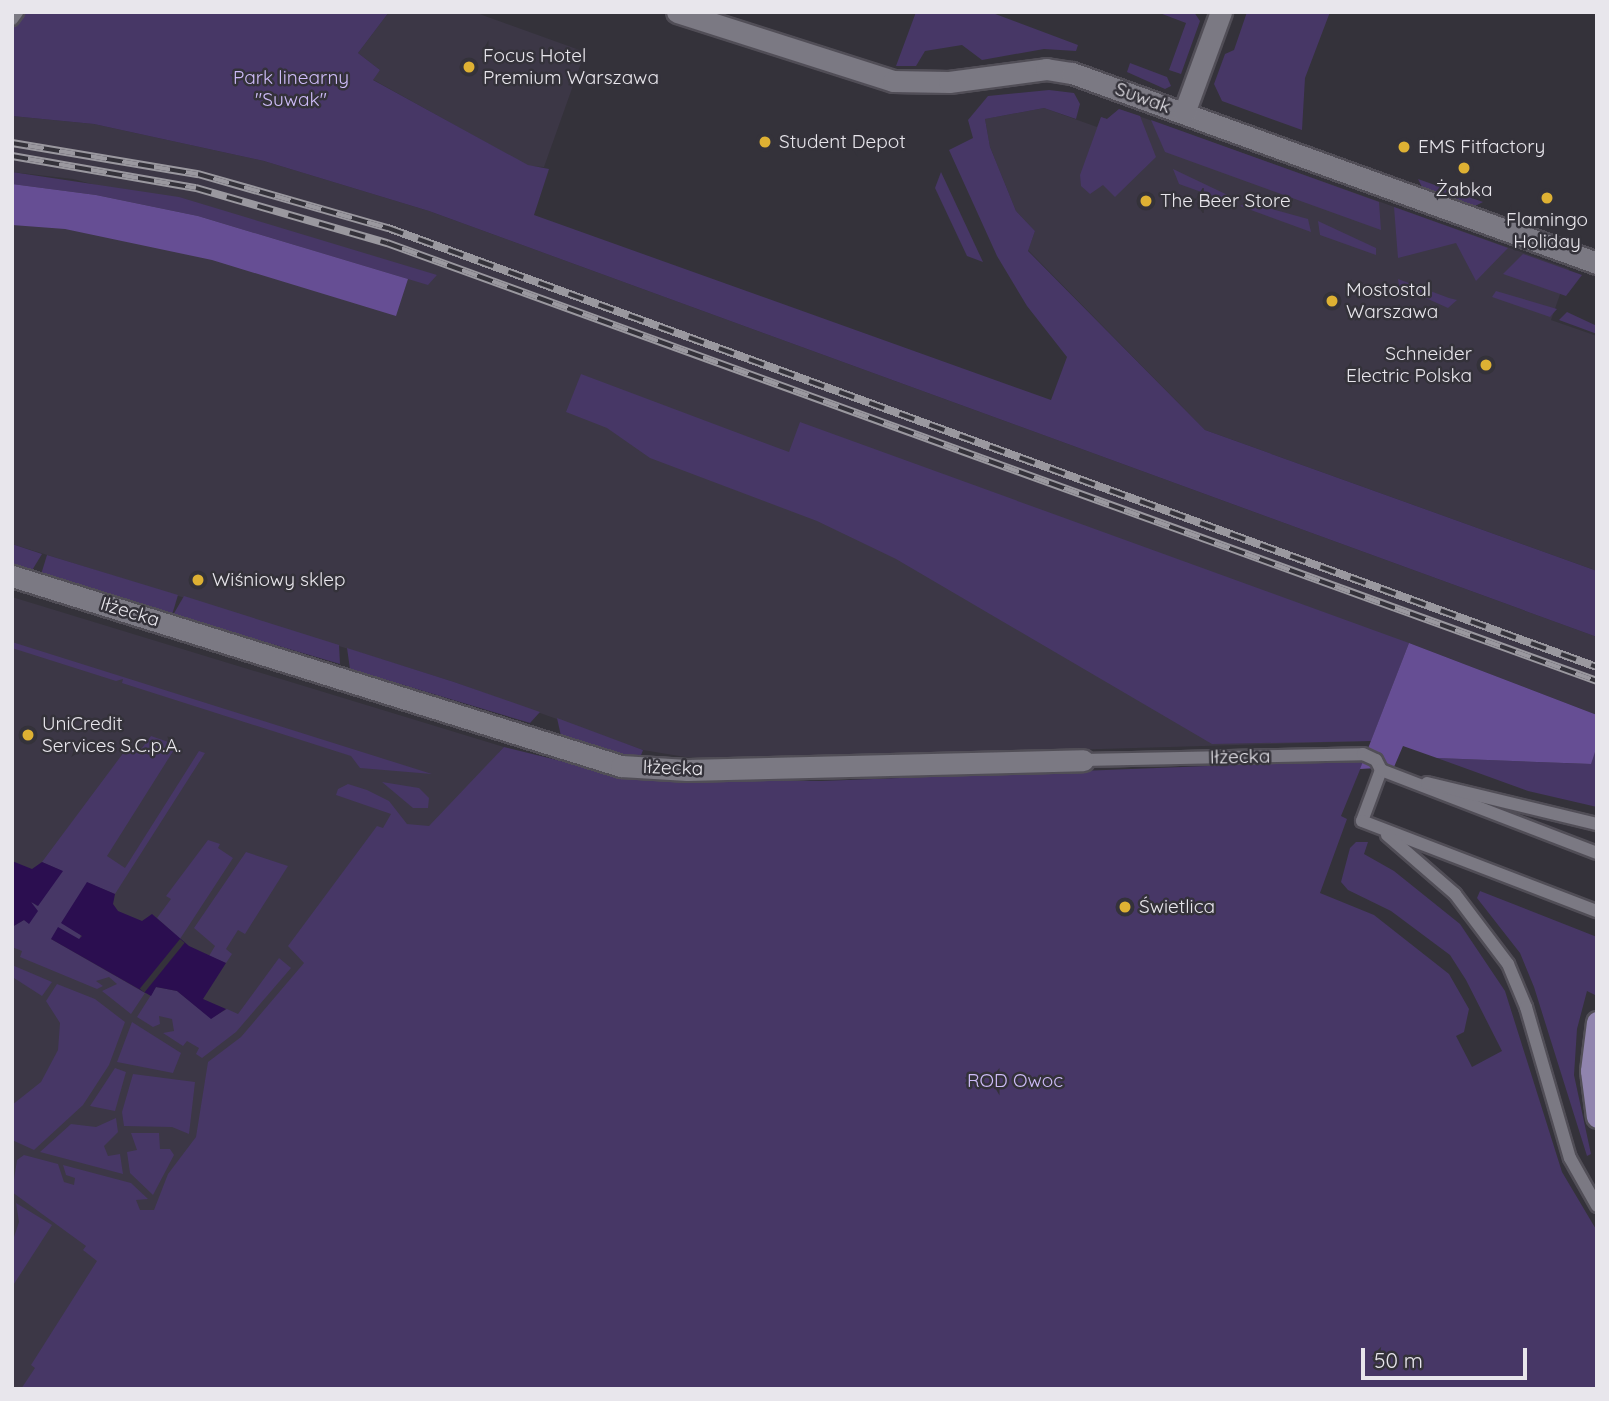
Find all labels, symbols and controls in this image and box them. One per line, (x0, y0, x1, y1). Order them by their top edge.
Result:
place label: Focus Hotel Premium Warszawa (483, 45, 659, 89)
marker: Focus Hotel Premium Warszawa (461, 59, 477, 75)
park label: Park linearny "Suwak" (233, 67, 349, 111)
street label: Suwak (1112, 77, 1174, 119)
place label: Student Depot (779, 131, 906, 153)
marker: Student Depot (757, 134, 773, 150)
place label: EMS Fitfactory (1418, 136, 1545, 158)
marker: EMS Fitfactory (1396, 139, 1412, 155)
marker: Żabka (1456, 160, 1472, 176)
place label: Żabka (1436, 179, 1492, 201)
place label: The Beer Store (1160, 190, 1291, 212)
marker: Flamingo Holiday (1539, 190, 1555, 206)
marker: The Beer Store (1138, 193, 1154, 209)
place label: Flamingo Holiday (1506, 209, 1588, 253)
place label: Mostostal Warszawa (1346, 279, 1438, 323)
marker: Mostostal Warszawa (1324, 293, 1340, 309)
place label: Schneider Electric Polska (1346, 343, 1472, 387)
marker: Schneider Electric Polska (1478, 357, 1494, 373)
place label: Wiśniowy sklep (212, 569, 346, 591)
marker: Wiśniowy sklep (190, 572, 206, 588)
street label: Iłżecka (98, 592, 162, 632)
place label: UniCredit Services S.C.p.A. (42, 713, 181, 757)
marker: UniCredit Services S.C.p.A. (20, 727, 36, 743)
street label: Iłżecka (1210, 745, 1270, 769)
street label: Iłżecka (642, 756, 704, 780)
place label: Świetlica (1139, 896, 1215, 918)
marker: Świetlica (1117, 899, 1133, 915)
park label: ROD Owoc (967, 1070, 1063, 1092)
scale bar (1364, 1334, 1530, 1378)
text: 50 m (1374, 1347, 1423, 1373)

